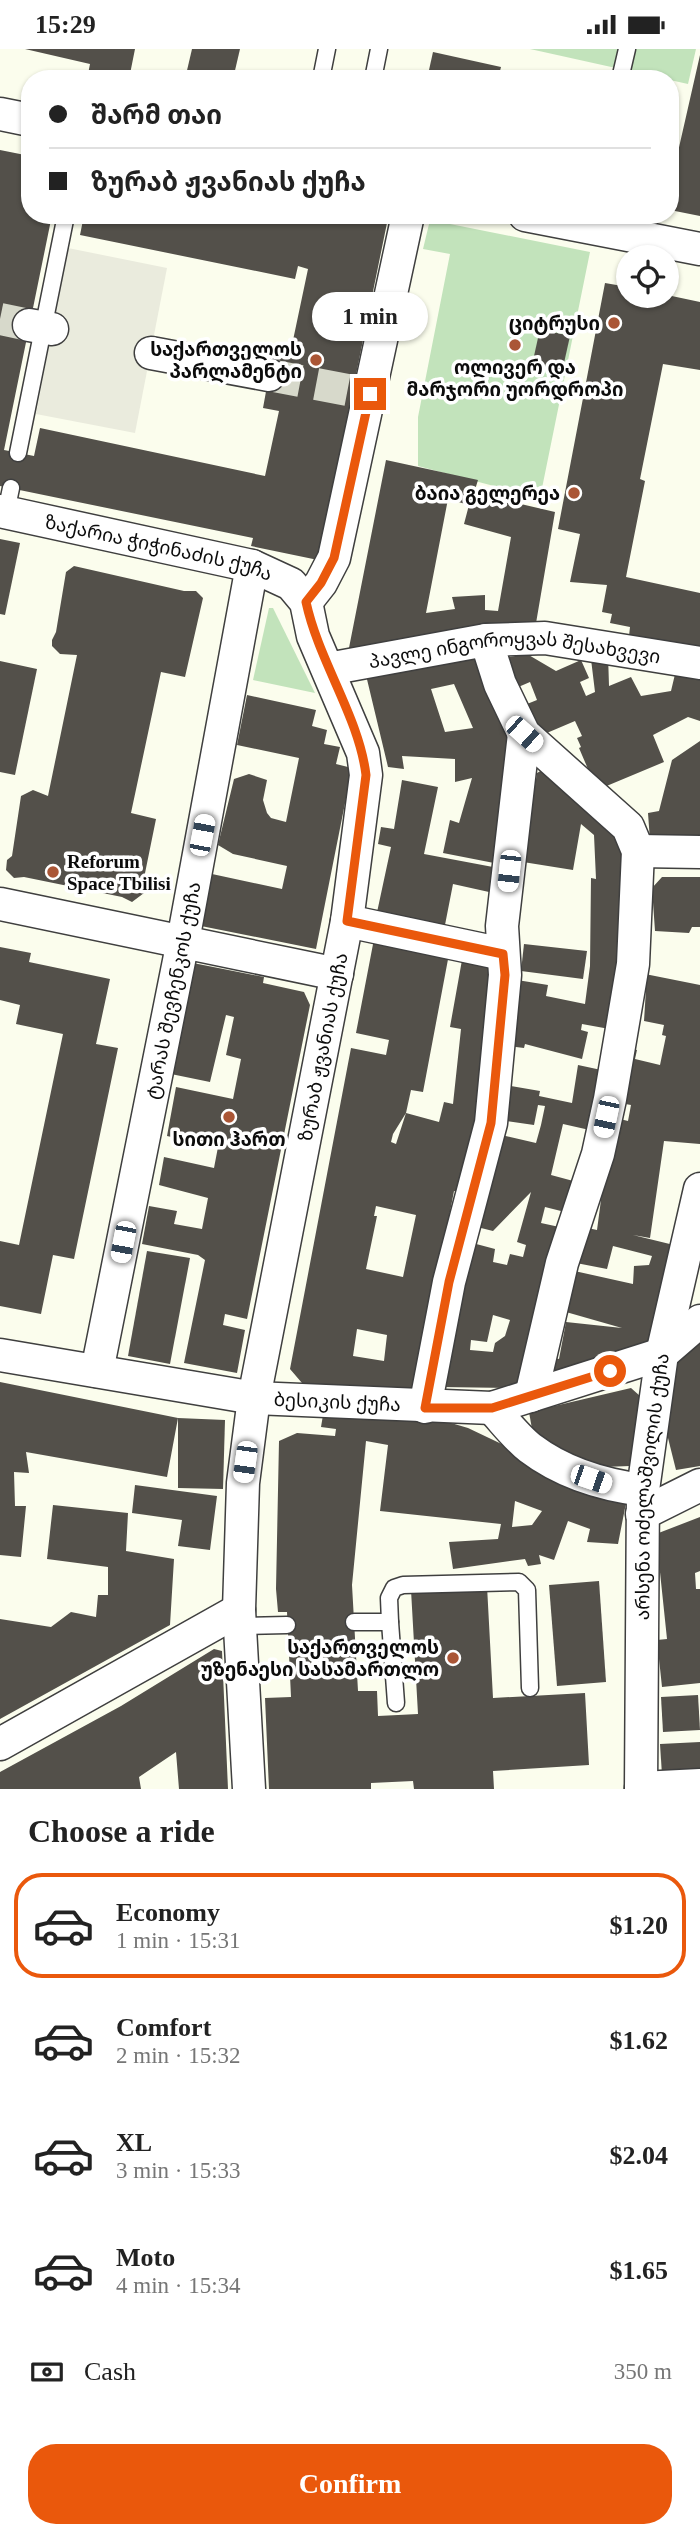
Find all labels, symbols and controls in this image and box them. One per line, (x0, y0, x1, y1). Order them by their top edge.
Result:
text: 15:29 (35, 10, 96, 39)
text: შარმ თაი (91, 101, 222, 130)
text: ზურაბ ჟვანიას ქუჩა (91, 168, 366, 197)
map controls (616, 245, 679, 308)
button: locate (616, 245, 679, 308)
callout: 1 min (312, 293, 428, 341)
text: 1 min (342, 304, 398, 329)
place label: ციტრუსი (509, 313, 600, 335)
marker: ციტრუსი (606, 315, 622, 331)
marker: ოლივერ და მარჯორი უორდროპი (507, 337, 523, 353)
place label: საქართველოს პარლამენტი (150, 339, 302, 383)
marker: საქართველოს პარლამენტი (308, 352, 324, 368)
place label: ოლივერ და მარჯორი უორდროპი (407, 357, 623, 402)
route end (354, 378, 386, 410)
place label: ბაია გელერეა (415, 483, 560, 505)
marker: ბაია გელერეა (566, 485, 582, 501)
street label: ზაქარია ჭიჭინაძის ქუჩა (43, 511, 276, 585)
street label: პავლე ინგოროყვას შესახვევი (367, 627, 662, 672)
car (502, 712, 547, 756)
car (188, 812, 217, 858)
car (497, 849, 522, 893)
place label: Reforum Space Tbilisi (67, 851, 171, 894)
marker: Reforum Space Tbilisi (45, 864, 61, 880)
street label: ტარას შევჩენკოს ქუჩა (141, 880, 204, 1101)
street label: ზურაბ ჟვანიას ქუჩა (294, 951, 353, 1143)
car (592, 1094, 621, 1140)
marker: სითი ჰართ (221, 1109, 237, 1125)
place label: სითი ჰართ (172, 1129, 286, 1150)
car (109, 1219, 138, 1265)
street label: არსენა ოძელაშვილის ქუჩა (632, 1352, 673, 1620)
route start (594, 1355, 626, 1387)
street label: ბესიკის ქუჩა (273, 1388, 401, 1415)
car (232, 1440, 259, 1484)
car (568, 1462, 615, 1496)
place label: საქართველოს უზენაესი სასამართლო (201, 1637, 439, 1681)
marker: საქართველოს უზენაესი სასამართლო (445, 1650, 461, 1666)
text: Choose a ride (28, 1813, 215, 1849)
icon: car (32, 1894, 95, 1957)
text: Economy (116, 1898, 220, 1927)
text: $1.20 (610, 1911, 668, 1940)
text: 1 min · 15:31 (116, 1928, 241, 1953)
icon: car (32, 2009, 95, 2072)
text: Comfort (116, 2013, 211, 2042)
text: $1.62 (610, 2026, 668, 2055)
text: 2 min · 15:32 (116, 2043, 241, 2068)
icon: car (32, 2124, 95, 2187)
text: XL (116, 2128, 152, 2157)
text: $2.04 (610, 2141, 668, 2170)
text: 3 min · 15:33 (116, 2158, 241, 2183)
icon: car (32, 2239, 95, 2302)
text: Moto (116, 2243, 175, 2272)
text: $1.65 (610, 2256, 668, 2285)
text: 4 min · 15:34 (116, 2273, 241, 2298)
icon: cash (28, 2353, 66, 2391)
text: Cash (84, 2357, 136, 2386)
text: 350 m (614, 2359, 672, 2384)
button: Confirm (28, 2444, 672, 2524)

